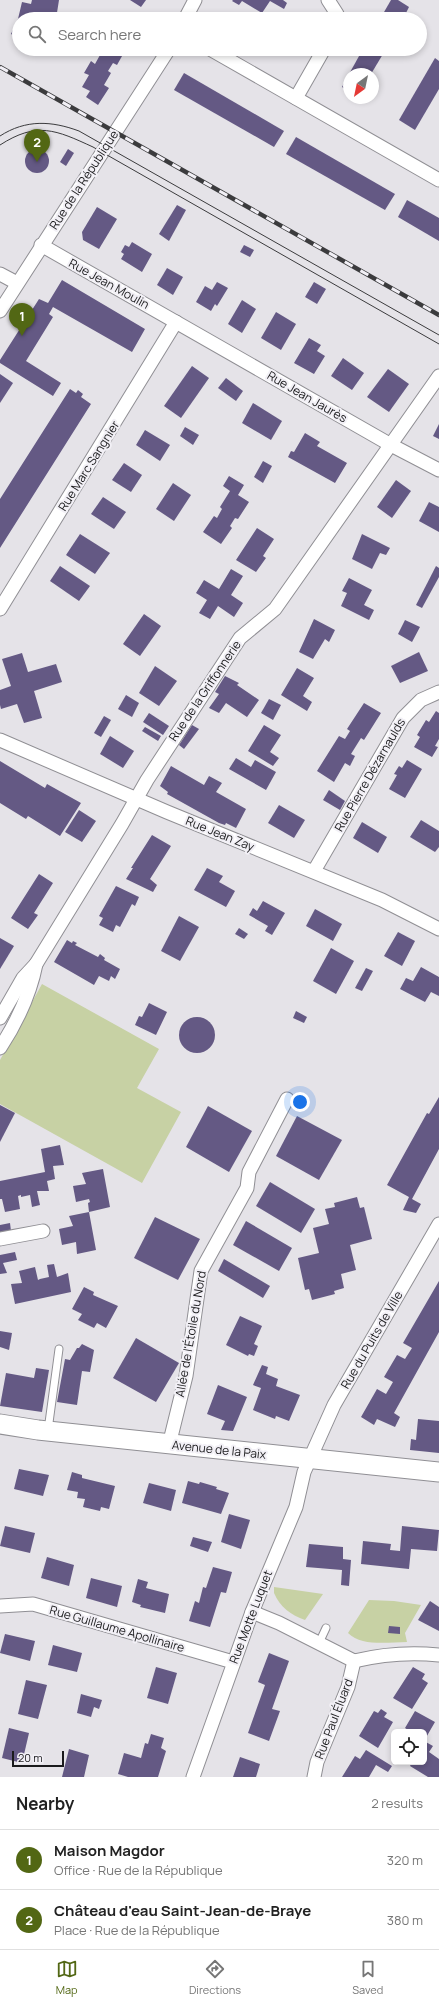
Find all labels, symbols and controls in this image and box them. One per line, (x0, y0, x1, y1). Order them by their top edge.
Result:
search box (12, 12, 427, 56)
icon: search (26, 23, 48, 45)
text: Search here (58, 24, 141, 45)
north arrow (343, 68, 379, 104)
street label: Rue de la République (45, 127, 122, 233)
pin: 2 (24, 129, 50, 162)
street label: Rue Jean Moulin (66, 254, 153, 313)
pin: 1 (9, 303, 35, 336)
street label: Rue Jean Jaurès (264, 367, 350, 426)
street label: Rue Marc Sangnier (54, 417, 124, 514)
street label: Rue de la Griffonnerie (164, 637, 245, 745)
street label: Rue Pierre Dézarnaulds (330, 715, 409, 835)
street label: Rue Jean Zay (183, 812, 258, 855)
your location (290, 1092, 310, 1112)
street label: Allée de l'Étoile du Nord (171, 1269, 210, 1398)
street label: Rue du Puits de Ville (337, 1288, 407, 1392)
street label: Avenue de la Paix (171, 1436, 268, 1463)
street label: Rue Motte Luquet (225, 1567, 276, 1666)
street label: Rue Guillaume Apollinaire (48, 1601, 187, 1656)
street label: Rue Paul Éluard (310, 1676, 357, 1761)
map controls (391, 1729, 427, 1765)
button: locate (391, 1729, 427, 1765)
scale bar (12, 1749, 64, 1768)
text: 20 m (18, 1750, 43, 1765)
text: Nearby (16, 1792, 74, 1815)
text: 2 results (371, 1794, 423, 1812)
text: Maison Magdor (54, 1840, 165, 1861)
text: 1 (26, 1851, 32, 1869)
text: 320 m (387, 1851, 423, 1869)
text: Office · Rue de la République (54, 1861, 223, 1879)
text: Château d'eau Saint-Jean-de-Braye (54, 1900, 311, 1921)
text: 2 (25, 1911, 33, 1929)
text: 380 m (387, 1911, 423, 1929)
text: Place · Rue de la République (54, 1921, 220, 1939)
tab: Map (56, 1958, 78, 1997)
tab: Directions (189, 1958, 241, 1997)
tab: Saved (352, 1958, 383, 1997)

